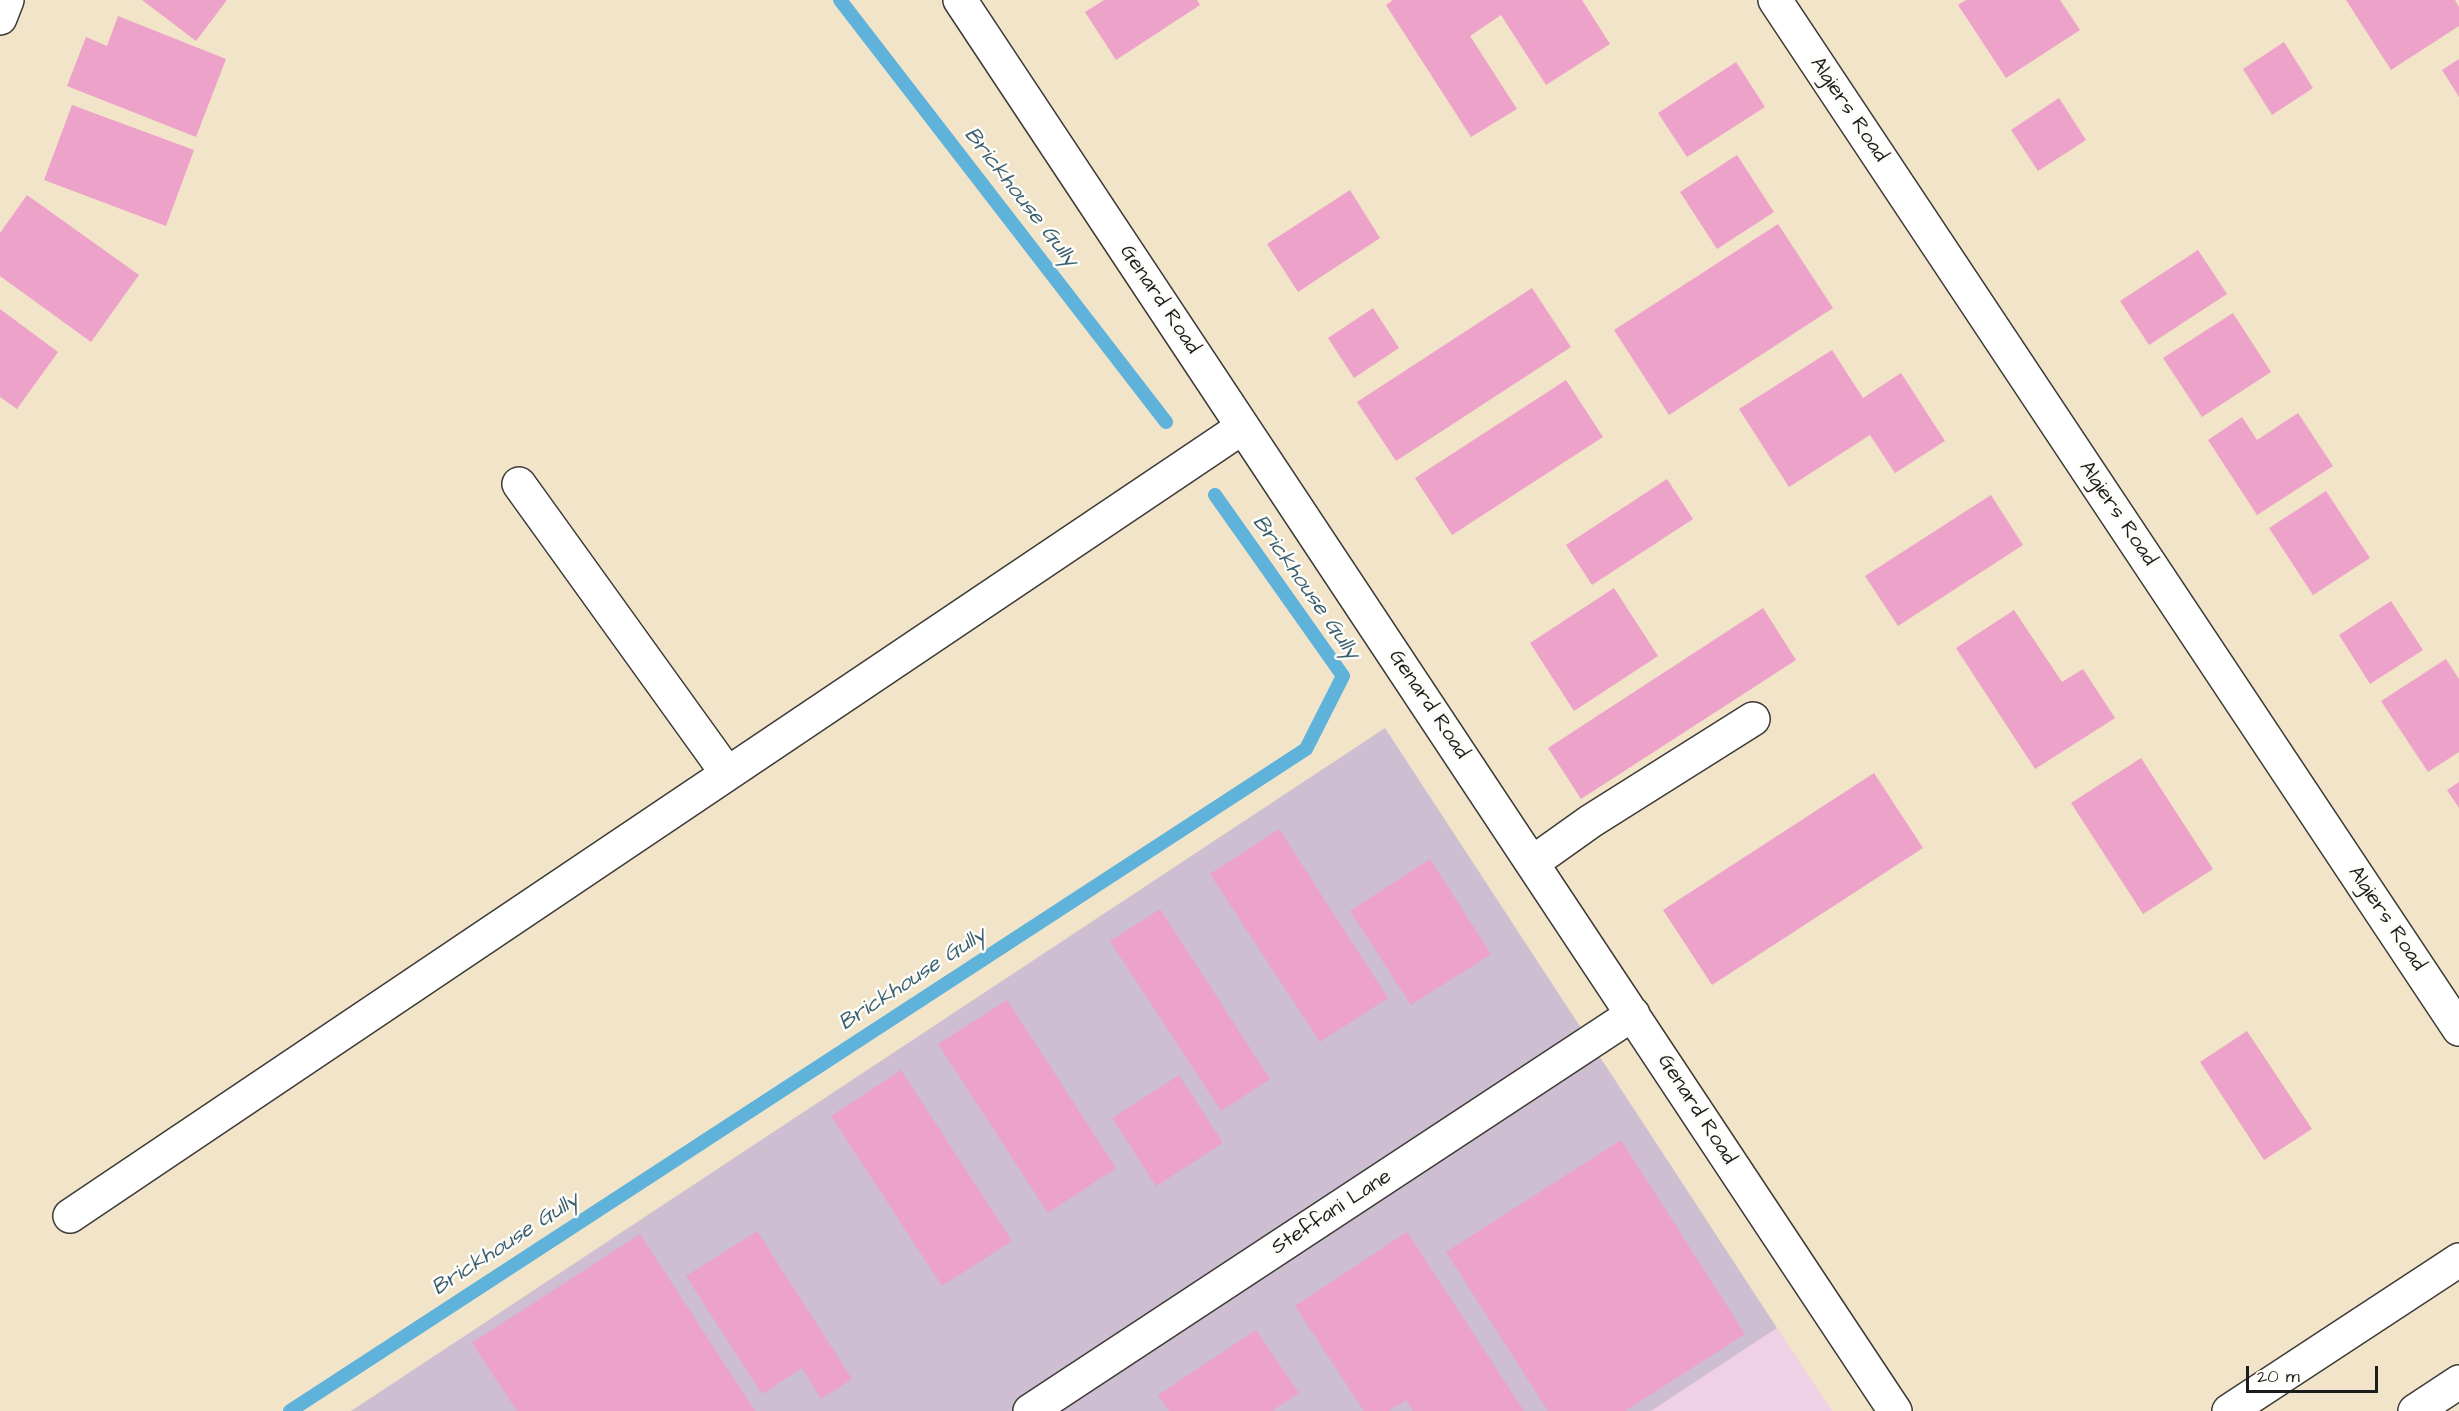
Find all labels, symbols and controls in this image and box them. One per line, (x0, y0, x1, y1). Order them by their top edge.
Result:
street label: Algiers Road (1804, 53, 1892, 167)
water label: Brickhouse Gully (957, 123, 1083, 273)
street label: Genard Road (1113, 241, 1205, 359)
street label: Algiers Road (2073, 457, 2161, 571)
water label: Brickhouse Gully (1245, 511, 1365, 665)
street label: Genard Road (1382, 646, 1474, 764)
street label: Algiers Road (2342, 862, 2430, 976)
water label: Brickhouse Gully (834, 923, 992, 1037)
street label: Genard Road (1651, 1050, 1741, 1170)
street label: Steffani Lane (1267, 1165, 1397, 1261)
water label: Brickhouse Gully (427, 1188, 585, 1302)
scale bar (2249, 1354, 2381, 1392)
text: 20 m (2257, 1364, 2300, 1389)

